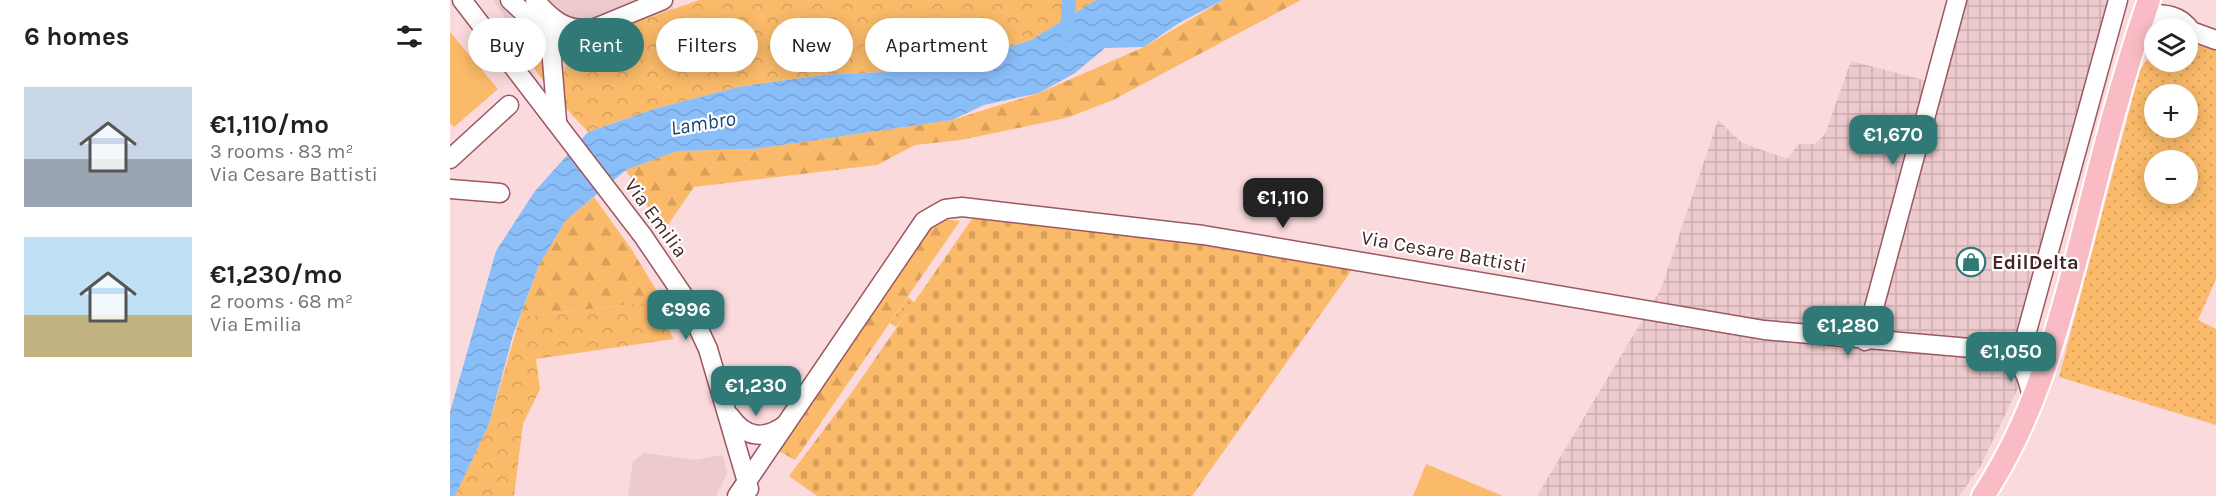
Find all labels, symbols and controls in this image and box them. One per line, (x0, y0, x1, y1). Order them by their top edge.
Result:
chip: Buy (468, 18, 546, 72)
chip: Rent (558, 18, 644, 72)
chip: Filters (656, 18, 758, 72)
chip: New (770, 18, 853, 72)
chip: Apartment (865, 18, 1009, 72)
map controls (2144, 18, 2198, 204)
button: layers (2144, 18, 2198, 72)
icon: filters (393, 20, 426, 53)
text: 6 homes (24, 21, 129, 52)
button: + (2144, 84, 2198, 138)
water label: Lambro (669, 106, 738, 140)
text: €1,110/mo (210, 109, 329, 140)
icon: home (72, 111, 144, 183)
pin: €1,670 (1844, 115, 1942, 166)
text: €1,670 (1863, 123, 1923, 146)
text: 3 rooms · 83 m² (210, 140, 354, 163)
button: − (2144, 150, 2198, 204)
text: Via Cesare Battisti (210, 163, 378, 186)
street label: Via Emilia (620, 174, 692, 262)
pin: €1,110 (1234, 178, 1332, 229)
text: €1,110 (1257, 186, 1309, 209)
street label: Via Cesare Battisti (1359, 226, 1529, 278)
shop icon: EdilDelta (1955, 246, 1987, 278)
place label: EdilDelta (1992, 251, 2079, 274)
text: €1,230/mo (210, 259, 342, 290)
icon: home (72, 261, 144, 333)
text: 2 rooms · 68 m² (210, 290, 353, 313)
pin: €996 (650, 290, 722, 341)
text: €996 (661, 298, 711, 321)
pin: €1,280 (1799, 306, 1897, 357)
text: Via Emilia (210, 313, 301, 336)
text: €1,280 (1817, 314, 1879, 337)
pin: €1,050 (1962, 332, 2060, 383)
text: €1,050 (1980, 340, 2042, 363)
pin: €1,230 (707, 366, 805, 417)
text: €1,230 (725, 374, 787, 397)

